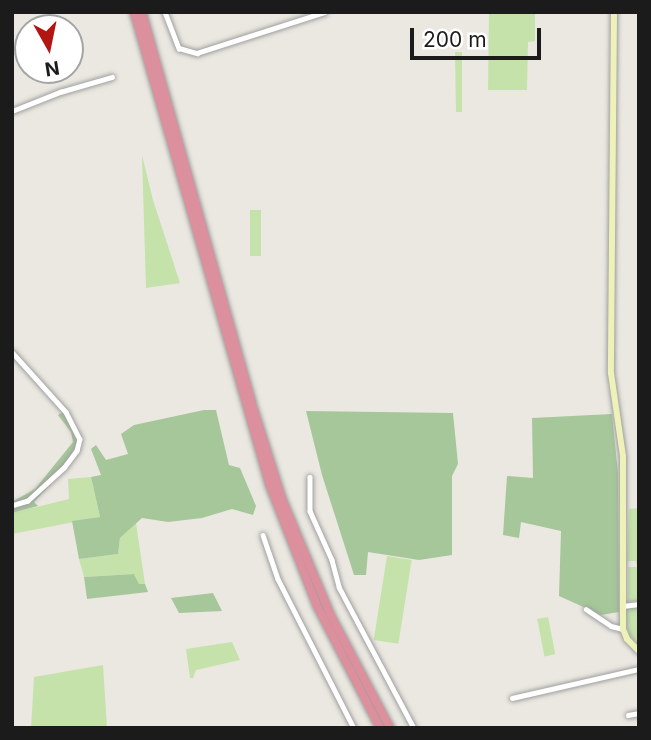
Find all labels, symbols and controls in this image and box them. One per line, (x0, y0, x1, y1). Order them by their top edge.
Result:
north arrow (14, 14, 84, 84)
scale bar (413, 14, 544, 58)
text: 200 m (423, 27, 487, 52)
text: N (43, 56, 61, 81)

